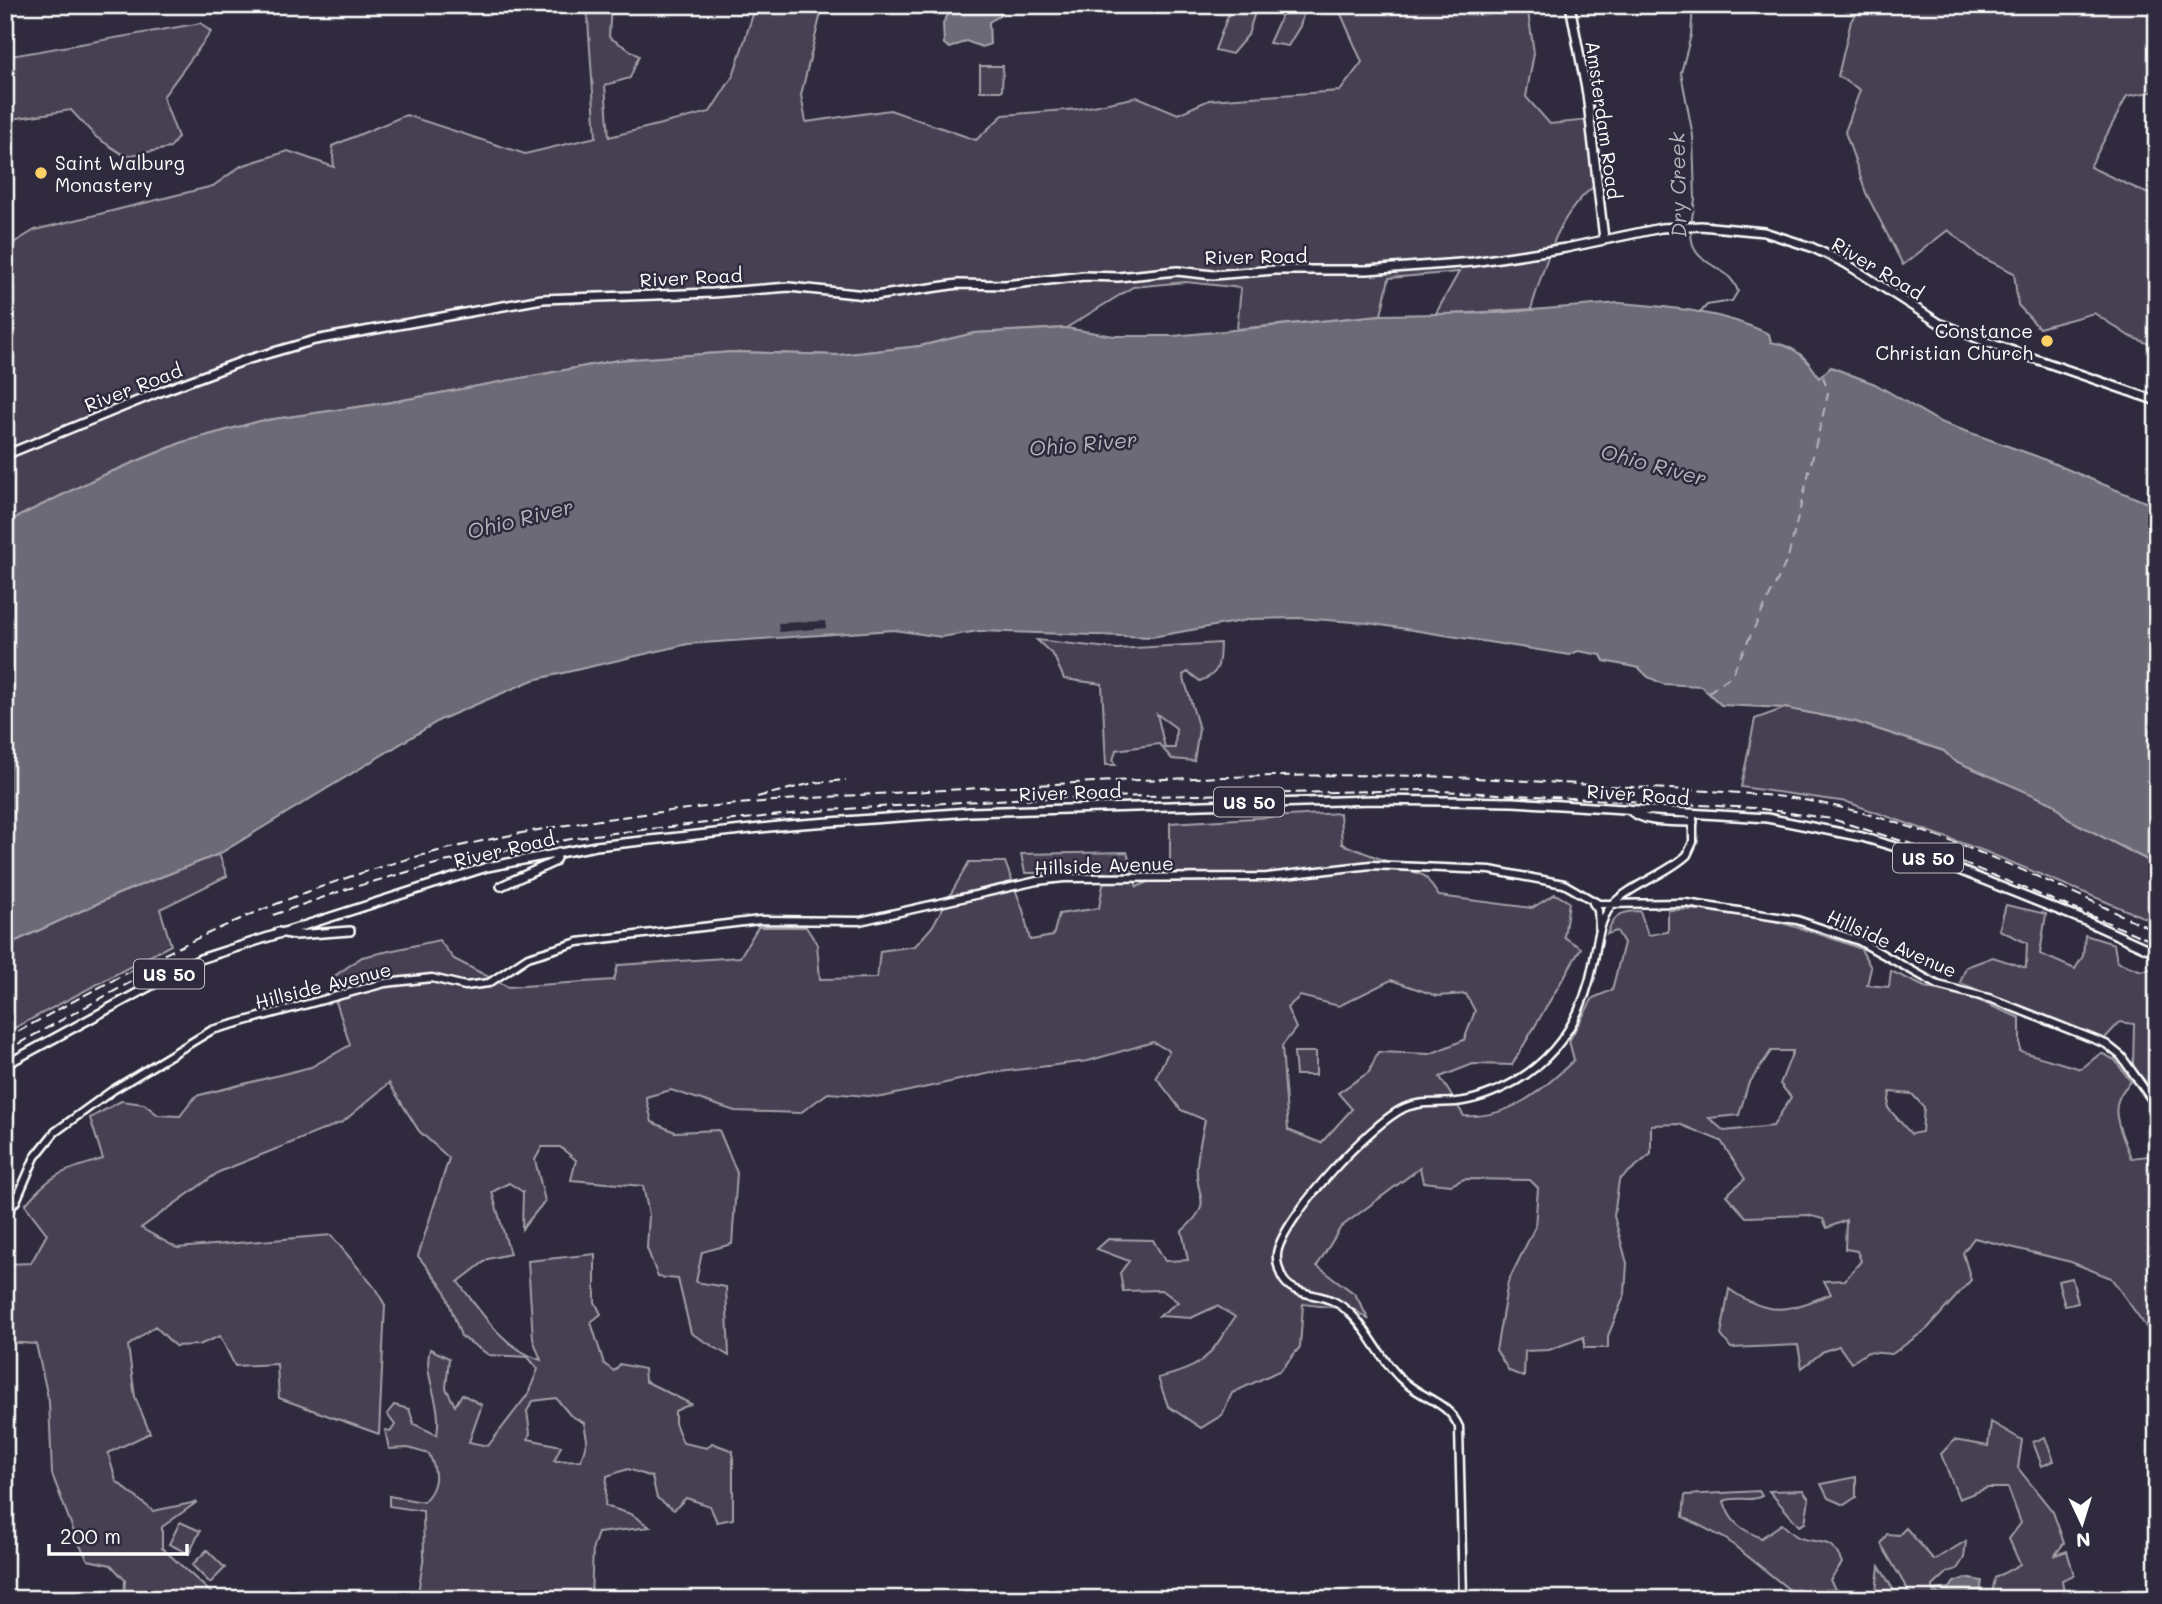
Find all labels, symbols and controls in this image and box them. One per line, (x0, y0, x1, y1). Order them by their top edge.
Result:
street label: Amsterdam Road (1581, 39, 1627, 201)
water label: Dry Creek (1663, 131, 1691, 238)
place label: Saint Walburg Monastery (55, 150, 185, 197)
marker: Saint Walburg Monastery (33, 165, 49, 181)
street label: River Road (1828, 231, 1928, 305)
street label: River Road (1204, 243, 1308, 269)
street label: River Road (639, 262, 743, 292)
place label: Constance Christian Church (1875, 318, 2033, 365)
marker: Constance Christian Church (2039, 333, 2055, 349)
street label: River Road (81, 357, 185, 417)
water label: Ohio River (1028, 425, 1138, 461)
water label: Ohio River (1598, 437, 1710, 491)
water label: Ohio River (464, 492, 576, 544)
street label: River Road (1018, 778, 1122, 806)
street label: River Road (1586, 778, 1690, 810)
road number: US 50 (1214, 788, 1284, 816)
street label: River Road (451, 825, 557, 873)
road number: US 50 (1893, 844, 1963, 872)
street label: Hillside Avenue (1034, 850, 1174, 880)
street label: Hillside Avenue (1823, 903, 1961, 983)
street label: Hillside Avenue (252, 956, 394, 1014)
road number: US 50 (134, 959, 204, 988)
north arrow (2046, 1488, 2116, 1558)
scale bar (49, 1513, 187, 1557)
text: 200 m (60, 1522, 121, 1549)
text: N (2075, 1527, 2091, 1553)

